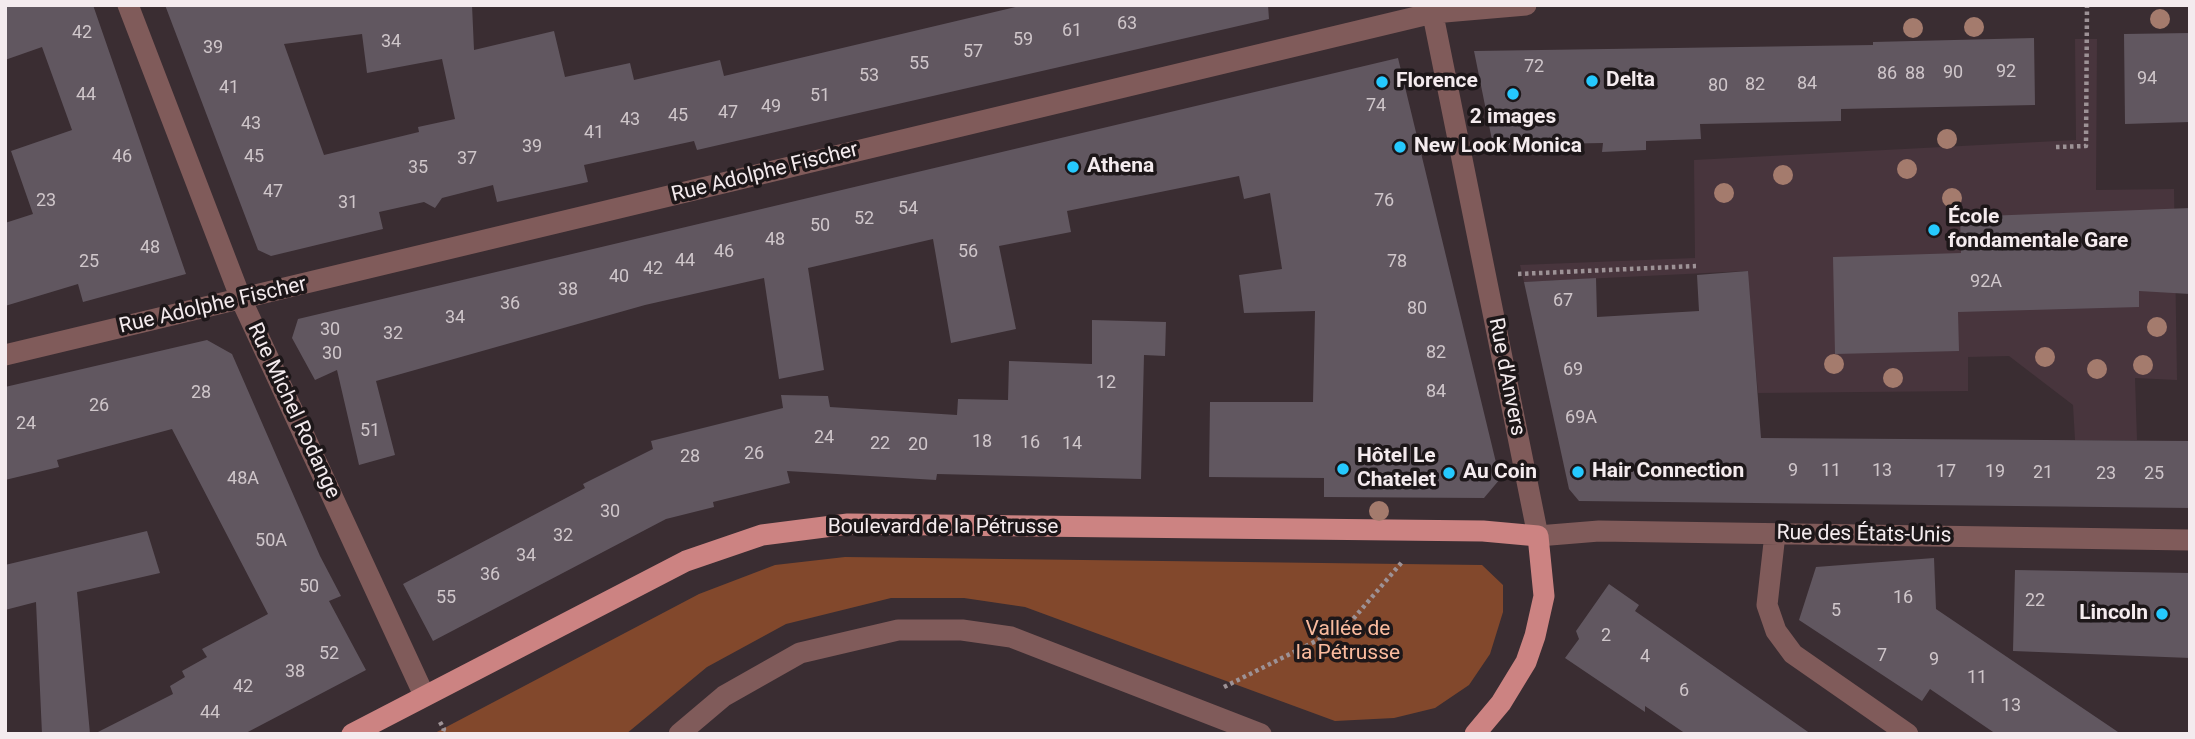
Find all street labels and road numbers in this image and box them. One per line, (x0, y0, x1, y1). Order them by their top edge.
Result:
street label: Rue Adolphe Fischer (669, 138, 861, 208)
street label: Rue Adolphe Fischer (117, 272, 309, 340)
street label: Rue d'Anvers (1482, 316, 1530, 438)
street label: Rue Michel Rodange (241, 319, 345, 503)
street label: Boulevard de la Pétrusse (828, 515, 1058, 541)
street label: Rue des États-Unis (1776, 521, 1952, 549)

